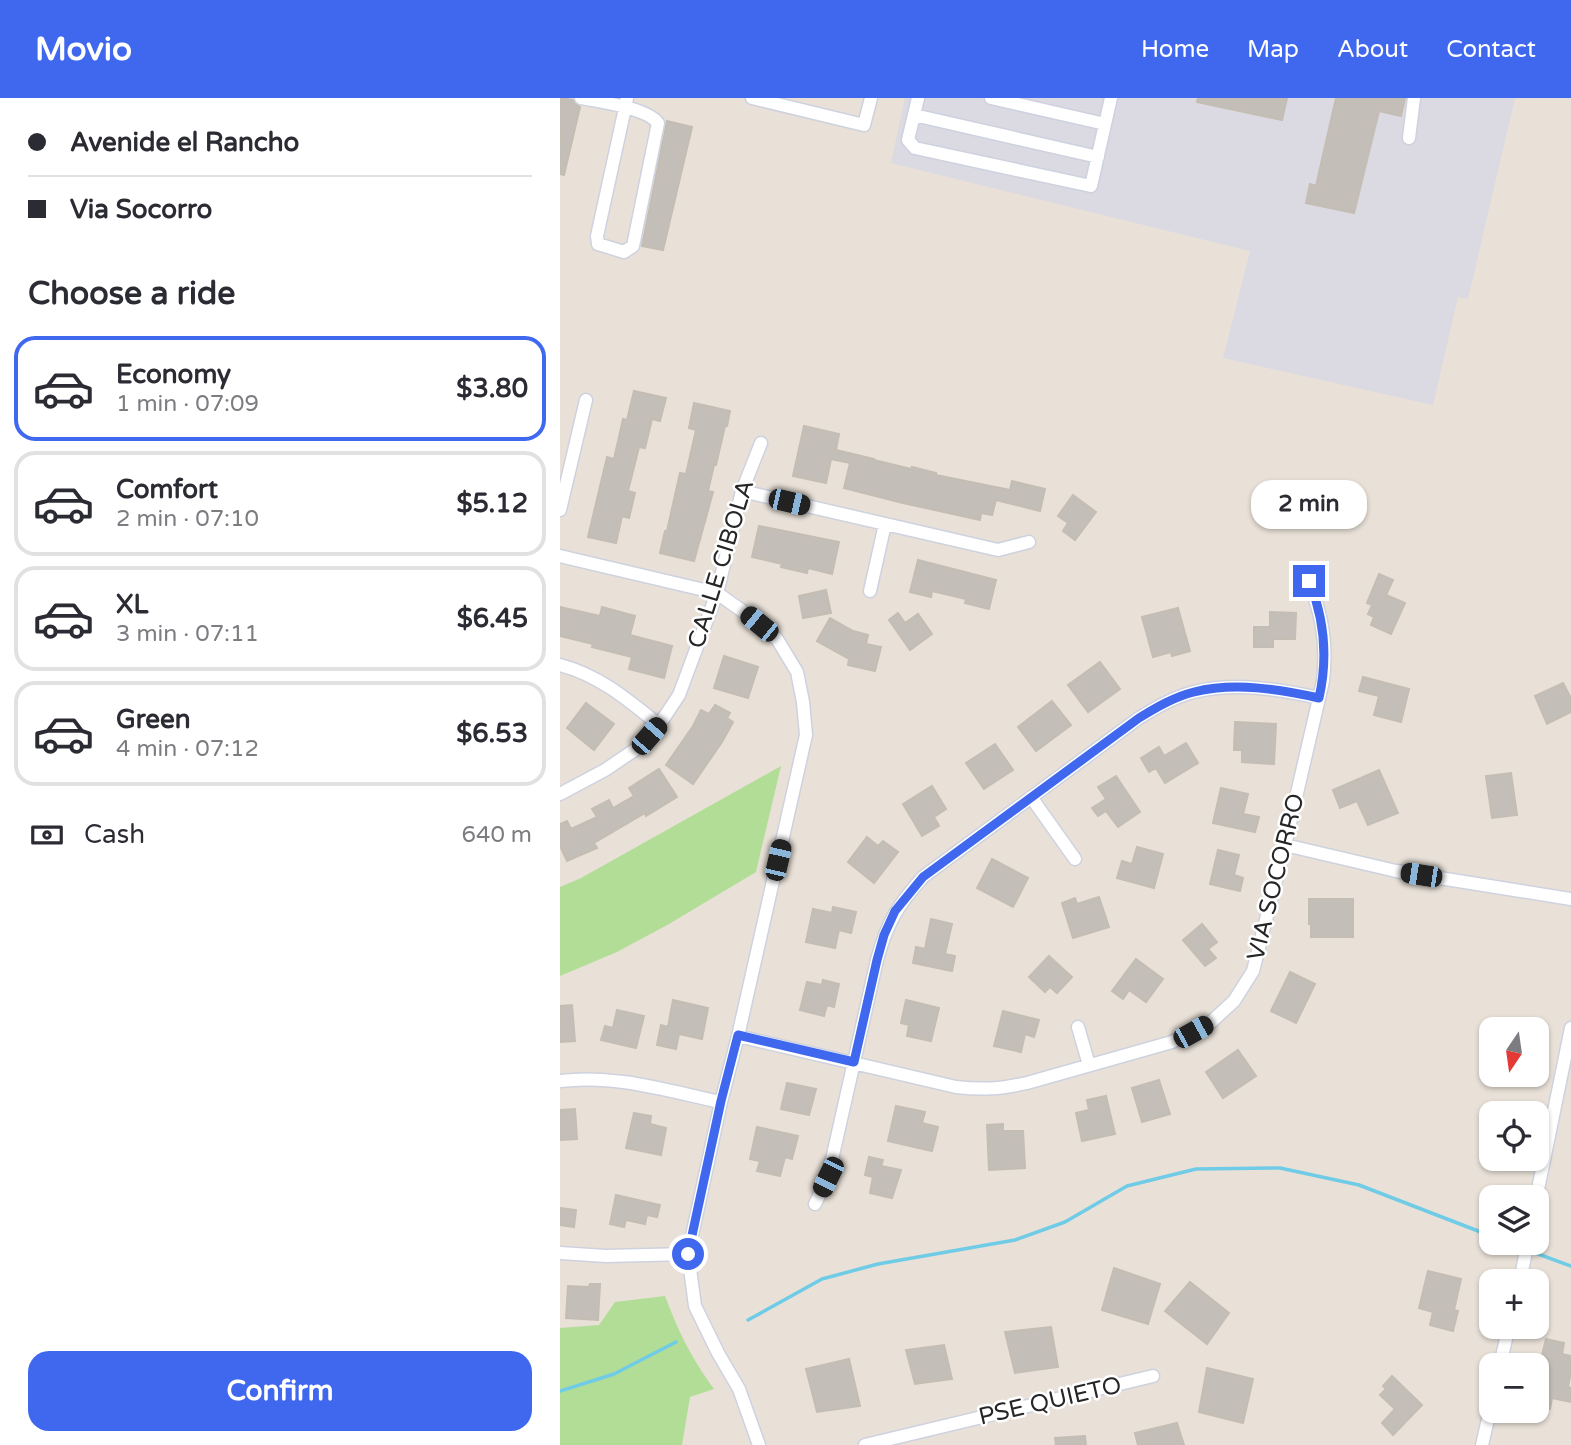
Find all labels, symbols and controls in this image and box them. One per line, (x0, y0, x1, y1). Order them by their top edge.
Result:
text: Movio (35, 30, 132, 69)
text: Home (1141, 35, 1209, 64)
text: Map (1247, 35, 1299, 64)
text: About (1337, 35, 1408, 64)
text: Contact (1446, 35, 1536, 64)
text: Avenide el Rancho (70, 127, 299, 158)
text: Via Socorro (70, 194, 212, 225)
text: Choose a ride (28, 275, 235, 313)
icon: car (32, 357, 95, 420)
text: Economy (116, 359, 231, 390)
text: $3.80 (456, 373, 528, 404)
text: 1 min · 07:09 (116, 390, 259, 418)
icon: car (32, 472, 95, 535)
text: Comfort (116, 474, 218, 505)
street label: CALLE CIBOLA (682, 476, 760, 652)
callout: 2 min (1251, 480, 1367, 528)
car (767, 487, 812, 517)
text: $5.12 (456, 488, 528, 519)
text: 2 min (1278, 490, 1340, 518)
text: 2 min · 07:10 (116, 505, 259, 533)
route end (1293, 565, 1325, 597)
icon: car (32, 587, 95, 650)
text: XL (116, 589, 148, 620)
text: $6.45 (457, 603, 528, 634)
car (737, 603, 782, 645)
text: 3 min · 07:11 (116, 620, 259, 648)
icon: car (32, 702, 95, 765)
text: Green (116, 704, 191, 735)
car (628, 713, 671, 759)
text: $6.53 (456, 718, 528, 749)
text: 4 min · 07:12 (116, 735, 259, 763)
street label: VIA SOCORRO (1241, 790, 1311, 964)
icon: cash (28, 816, 66, 854)
text: Cash (84, 819, 145, 850)
text: 640 m (462, 821, 532, 849)
car (764, 837, 793, 883)
car (1399, 861, 1444, 889)
car (1170, 1013, 1217, 1051)
north arrow (1479, 1017, 1549, 1087)
map controls (1479, 1017, 1549, 1423)
button: locate (1479, 1101, 1549, 1171)
car (810, 1154, 847, 1200)
button: layers (1479, 1185, 1549, 1255)
route start (672, 1238, 704, 1270)
button: + (1479, 1269, 1549, 1339)
button: Confirm (28, 1351, 532, 1431)
button: − (1479, 1353, 1549, 1423)
street label: PSE QUIETO (976, 1370, 1124, 1432)

